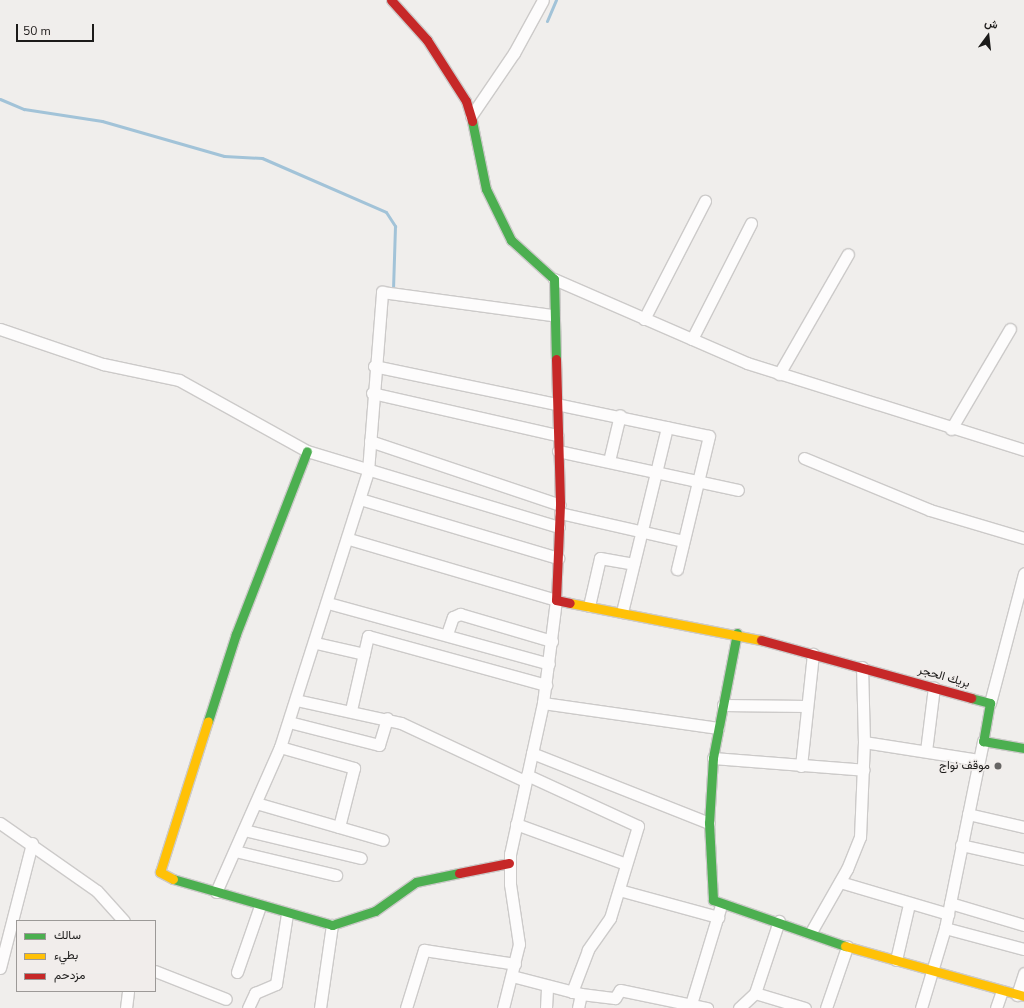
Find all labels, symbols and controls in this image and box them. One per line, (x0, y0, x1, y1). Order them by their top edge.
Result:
text: ش (983, 15, 1000, 33)
scale bar (18, 16, 96, 42)
north arrow (968, 16, 1008, 56)
text: 50 m (23, 23, 51, 39)
street label: بريك الحجر (916, 663, 972, 691)
place label: موقف نواج (939, 759, 990, 773)
marker: موقف نواج (993, 761, 1003, 771)
legend (16, 920, 156, 992)
text: سالك (54, 927, 81, 943)
text: بطيء (54, 947, 78, 963)
text: مزدحم (54, 967, 85, 983)

